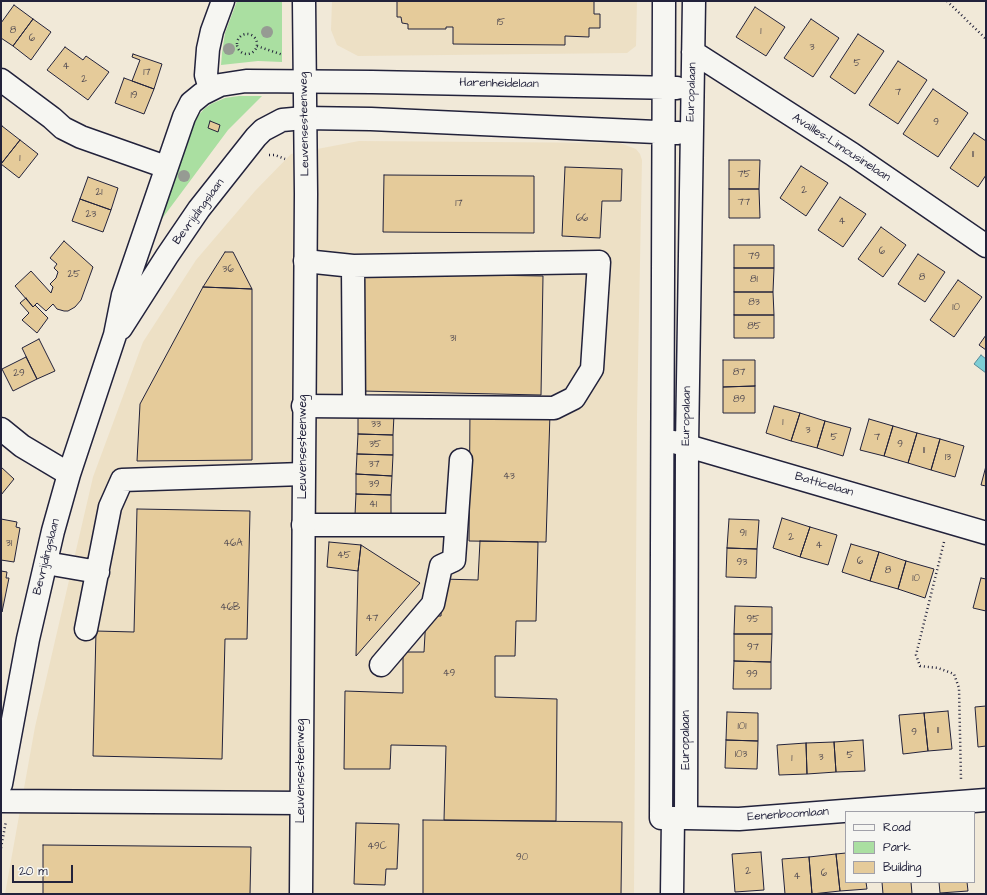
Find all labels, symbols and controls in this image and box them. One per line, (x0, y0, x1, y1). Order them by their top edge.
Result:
house number: 15 (497, 17, 505, 29)
house number: 8 (10, 25, 16, 37)
house number: 1 (760, 26, 762, 38)
house number: 6 (29, 33, 35, 45)
house number: 3 (809, 42, 815, 54)
house number: 5 (853, 58, 861, 70)
house number: 4 (63, 61, 69, 73)
street label: Europalaan (684, 62, 700, 122)
house number: 17 (143, 67, 151, 79)
street label: Leuvensesteenweg (297, 72, 313, 176)
house number: 2 (81, 74, 87, 86)
street label: Harenheidelaan (459, 76, 539, 92)
house number: 7 (895, 87, 901, 99)
house number: 19 (131, 90, 137, 102)
street label: Availles-Limousinelaan (789, 111, 893, 185)
house number: 9 (933, 117, 939, 129)
house number: 11 (972, 149, 974, 161)
house number: 1 (19, 153, 21, 165)
house number: 75 (737, 169, 751, 181)
street label: Bevrijdingslaan (170, 176, 228, 248)
house number: 2 (801, 185, 807, 197)
house number: 21 (95, 187, 103, 199)
house number: 77 (738, 197, 750, 209)
house number: 17 (455, 198, 463, 210)
house number: 23 (86, 209, 96, 221)
house number: 66 (576, 213, 588, 225)
house number: 4 (839, 216, 845, 228)
house number: 6 (879, 246, 885, 258)
house number: 79 (748, 251, 760, 263)
house number: 36 (222, 264, 234, 276)
house number: 25 (68, 269, 80, 281)
house number: 8 (919, 272, 925, 284)
house number: 81 (750, 274, 758, 286)
house number: 83 (748, 297, 760, 309)
house number: 10 (952, 302, 960, 314)
house number: 85 (747, 321, 761, 333)
house number: 31 (450, 333, 456, 345)
house number: 87 (733, 367, 745, 379)
house number: 29 (13, 368, 25, 380)
street label: Europalaan (679, 386, 695, 446)
house number: 89 (733, 394, 745, 406)
street label: Leuvensesteenweg (296, 395, 310, 499)
house number: 1 (782, 417, 784, 429)
house number: 33 (371, 419, 381, 431)
house number: 3 (805, 425, 811, 437)
house number: 5 (830, 432, 838, 444)
house number: 7 (874, 432, 880, 444)
house number: 35 (369, 439, 381, 451)
house number: 9 (897, 439, 903, 451)
house number: 11 (923, 445, 925, 457)
house number: 13 (945, 452, 951, 464)
house number: 37 (368, 459, 380, 471)
street label: Batticelaan (793, 470, 855, 500)
house number: 43 (503, 471, 515, 483)
house number: 39 (369, 479, 379, 491)
house number: 41 (369, 499, 377, 511)
street label: Bevrijdingslaan (31, 517, 63, 597)
house number: 91 (740, 528, 746, 540)
house number: 2 (788, 532, 794, 544)
house number: 31 (6, 538, 12, 550)
house number: 46A (223, 538, 243, 550)
house number: 4 (816, 540, 822, 552)
house number: 45 (337, 550, 351, 562)
house number: 6 (857, 556, 863, 568)
house number: 93 (737, 557, 747, 569)
house number: 8 (885, 565, 891, 577)
house number: 10 (912, 573, 920, 585)
house number: 46B (220, 602, 240, 614)
house number: 47 (366, 613, 378, 625)
house number: 95 (747, 614, 759, 626)
house number: 97 (747, 642, 759, 654)
house number: 49 (443, 668, 455, 680)
house number: 99 (746, 669, 758, 681)
street label: Europalaan (679, 710, 693, 770)
street label: Leuvensesteenweg (294, 719, 308, 823)
house number: 101 (738, 721, 746, 733)
house number: 11 (937, 725, 939, 737)
house number: 9 (911, 727, 917, 739)
house number: 103 (735, 749, 747, 761)
house number: 5 (846, 750, 854, 762)
house number: 3 (818, 752, 824, 764)
house number: 1 (791, 753, 793, 765)
street label: Eenenboomlaan (747, 805, 829, 825)
legend (845, 811, 975, 883)
text: Road (883, 819, 911, 836)
text: Park (883, 839, 911, 856)
house number: 49C (367, 841, 387, 853)
house number: 90 (516, 852, 528, 864)
scale bar (14, 857, 75, 883)
text: Building (883, 859, 921, 876)
text: 20 m (19, 863, 48, 880)
house number: 2 (745, 866, 751, 878)
house number: 6 (821, 868, 827, 880)
house number: 4 (794, 871, 800, 883)

